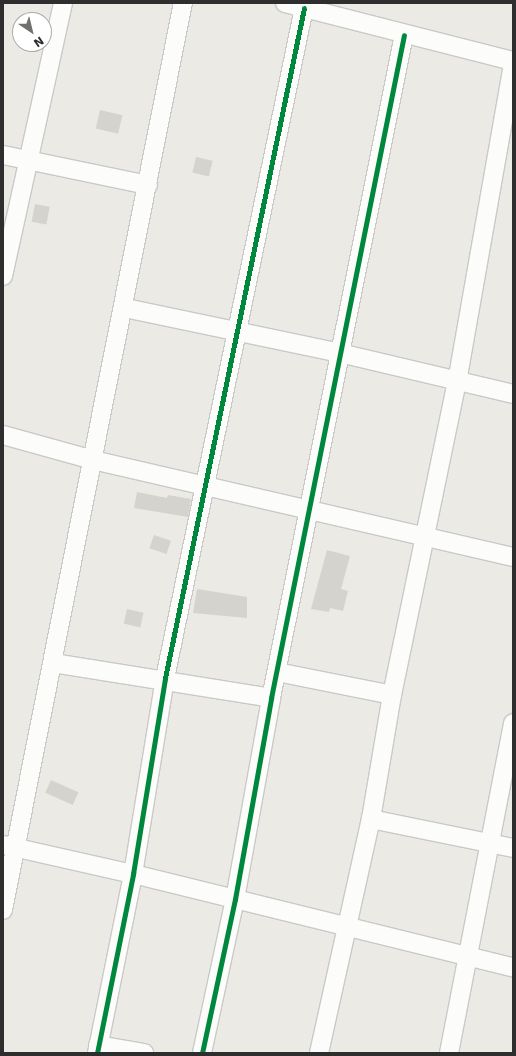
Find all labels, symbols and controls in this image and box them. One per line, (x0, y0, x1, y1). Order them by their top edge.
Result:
north arrow (12, 12, 52, 52)
text: N (31, 33, 46, 49)

